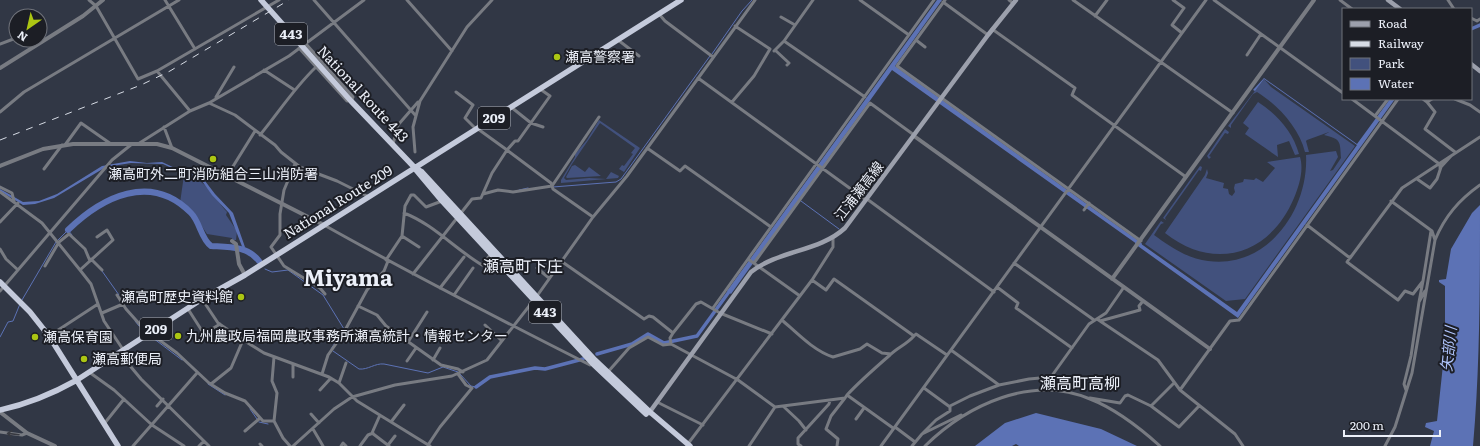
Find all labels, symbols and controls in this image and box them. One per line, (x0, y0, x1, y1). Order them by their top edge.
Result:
north arrow (8, 8, 48, 48)
legend (1342, 8, 1472, 100)
text: Road (1378, 14, 1408, 32)
road number: 443 (275, 23, 307, 45)
text: N (14, 28, 30, 46)
text: Railway (1378, 34, 1424, 52)
street label: National Route 443 (314, 40, 414, 146)
place label: 瀬高警察署 (565, 46, 635, 66)
marker: 瀬高警察署 (552, 52, 562, 62)
text: Park (1378, 54, 1405, 72)
text: Water (1378, 74, 1414, 92)
road number: 209 (478, 107, 510, 129)
marker: 瀬高町外二町消防組合三山消防署 (208, 154, 218, 164)
street label: 江浦瀬高線 (829, 157, 888, 224)
street label: National Route 209 (279, 159, 396, 243)
place label: 瀬高町外二町消防組合三山消防署 (108, 163, 318, 183)
district label: 瀬高町下庄 (483, 253, 563, 277)
district label: Miyama (303, 260, 393, 293)
place label: 瀬高町歴史資料館 (121, 286, 233, 306)
marker: 瀬高町歴史資料館 (236, 292, 246, 302)
road number: 443 (529, 301, 561, 323)
road number: 209 (140, 318, 172, 340)
water label: 矢部川 (1434, 323, 1462, 372)
place label: 九州農政局福岡農政事務所瀬高統計・情報センター (186, 325, 508, 345)
place label: 瀬高保育園 (43, 326, 113, 346)
marker: 九州農政局福岡農政事務所瀬高統計・情報センター (173, 331, 183, 341)
marker: 瀬高保育園 (30, 332, 40, 342)
place label: 瀬高郵便局 (92, 348, 162, 368)
marker: 瀬高郵便局 (79, 354, 89, 364)
district label: 瀬高町高柳 (1040, 370, 1120, 394)
scale bar (1344, 412, 1440, 438)
text: 200 m (1350, 416, 1384, 434)
one-way arrow (7, 430, 20, 438)

